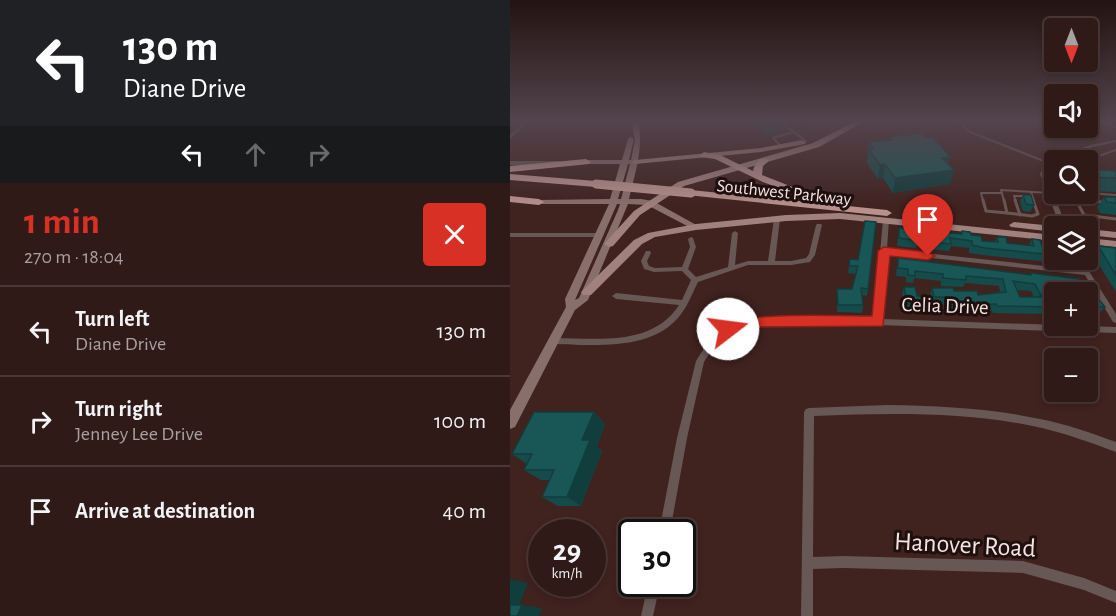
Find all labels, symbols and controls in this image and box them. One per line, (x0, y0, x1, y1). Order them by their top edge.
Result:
north arrow (1044, 18, 1098, 72)
map controls (1044, 18, 1098, 402)
icon: left (24, 24, 102, 102)
text: 130 m (123, 26, 218, 68)
text: Diane Drive (123, 75, 246, 102)
button: sound (1044, 84, 1098, 138)
icon: left (176, 138, 209, 171)
icon: ahead (239, 138, 272, 171)
icon: right (302, 138, 335, 171)
button: search (1044, 150, 1098, 204)
street label: Southwest Parkway (716, 177, 852, 209)
pin (902, 194, 953, 256)
button: close (423, 203, 486, 266)
icon: arrive (911, 203, 944, 236)
text: 1 min (24, 204, 100, 240)
button: layers (1044, 216, 1098, 270)
text: 270 m · 18:04 (24, 247, 124, 267)
button: + (1044, 282, 1098, 336)
street label: Celia Drive (901, 294, 989, 318)
position arrow (696, 297, 760, 361)
text: Turn left (75, 308, 149, 330)
icon: left (24, 315, 57, 348)
text: 130 m (437, 320, 486, 342)
text: Diane Drive (75, 334, 166, 354)
button: − (1044, 348, 1098, 402)
text: Turn right (75, 398, 162, 420)
icon: right (24, 405, 57, 438)
text: 100 m (434, 410, 486, 432)
text: Jenney Lee Drive (75, 424, 203, 444)
icon: arrive (24, 495, 57, 528)
text: Arrive at destination (75, 500, 255, 522)
text: 40 m (443, 500, 486, 522)
speed limit sign: 30 (618, 519, 696, 597)
street label: Hanover Road (893, 528, 1037, 562)
text: 29 (553, 536, 581, 566)
text: km/h (552, 566, 582, 581)

